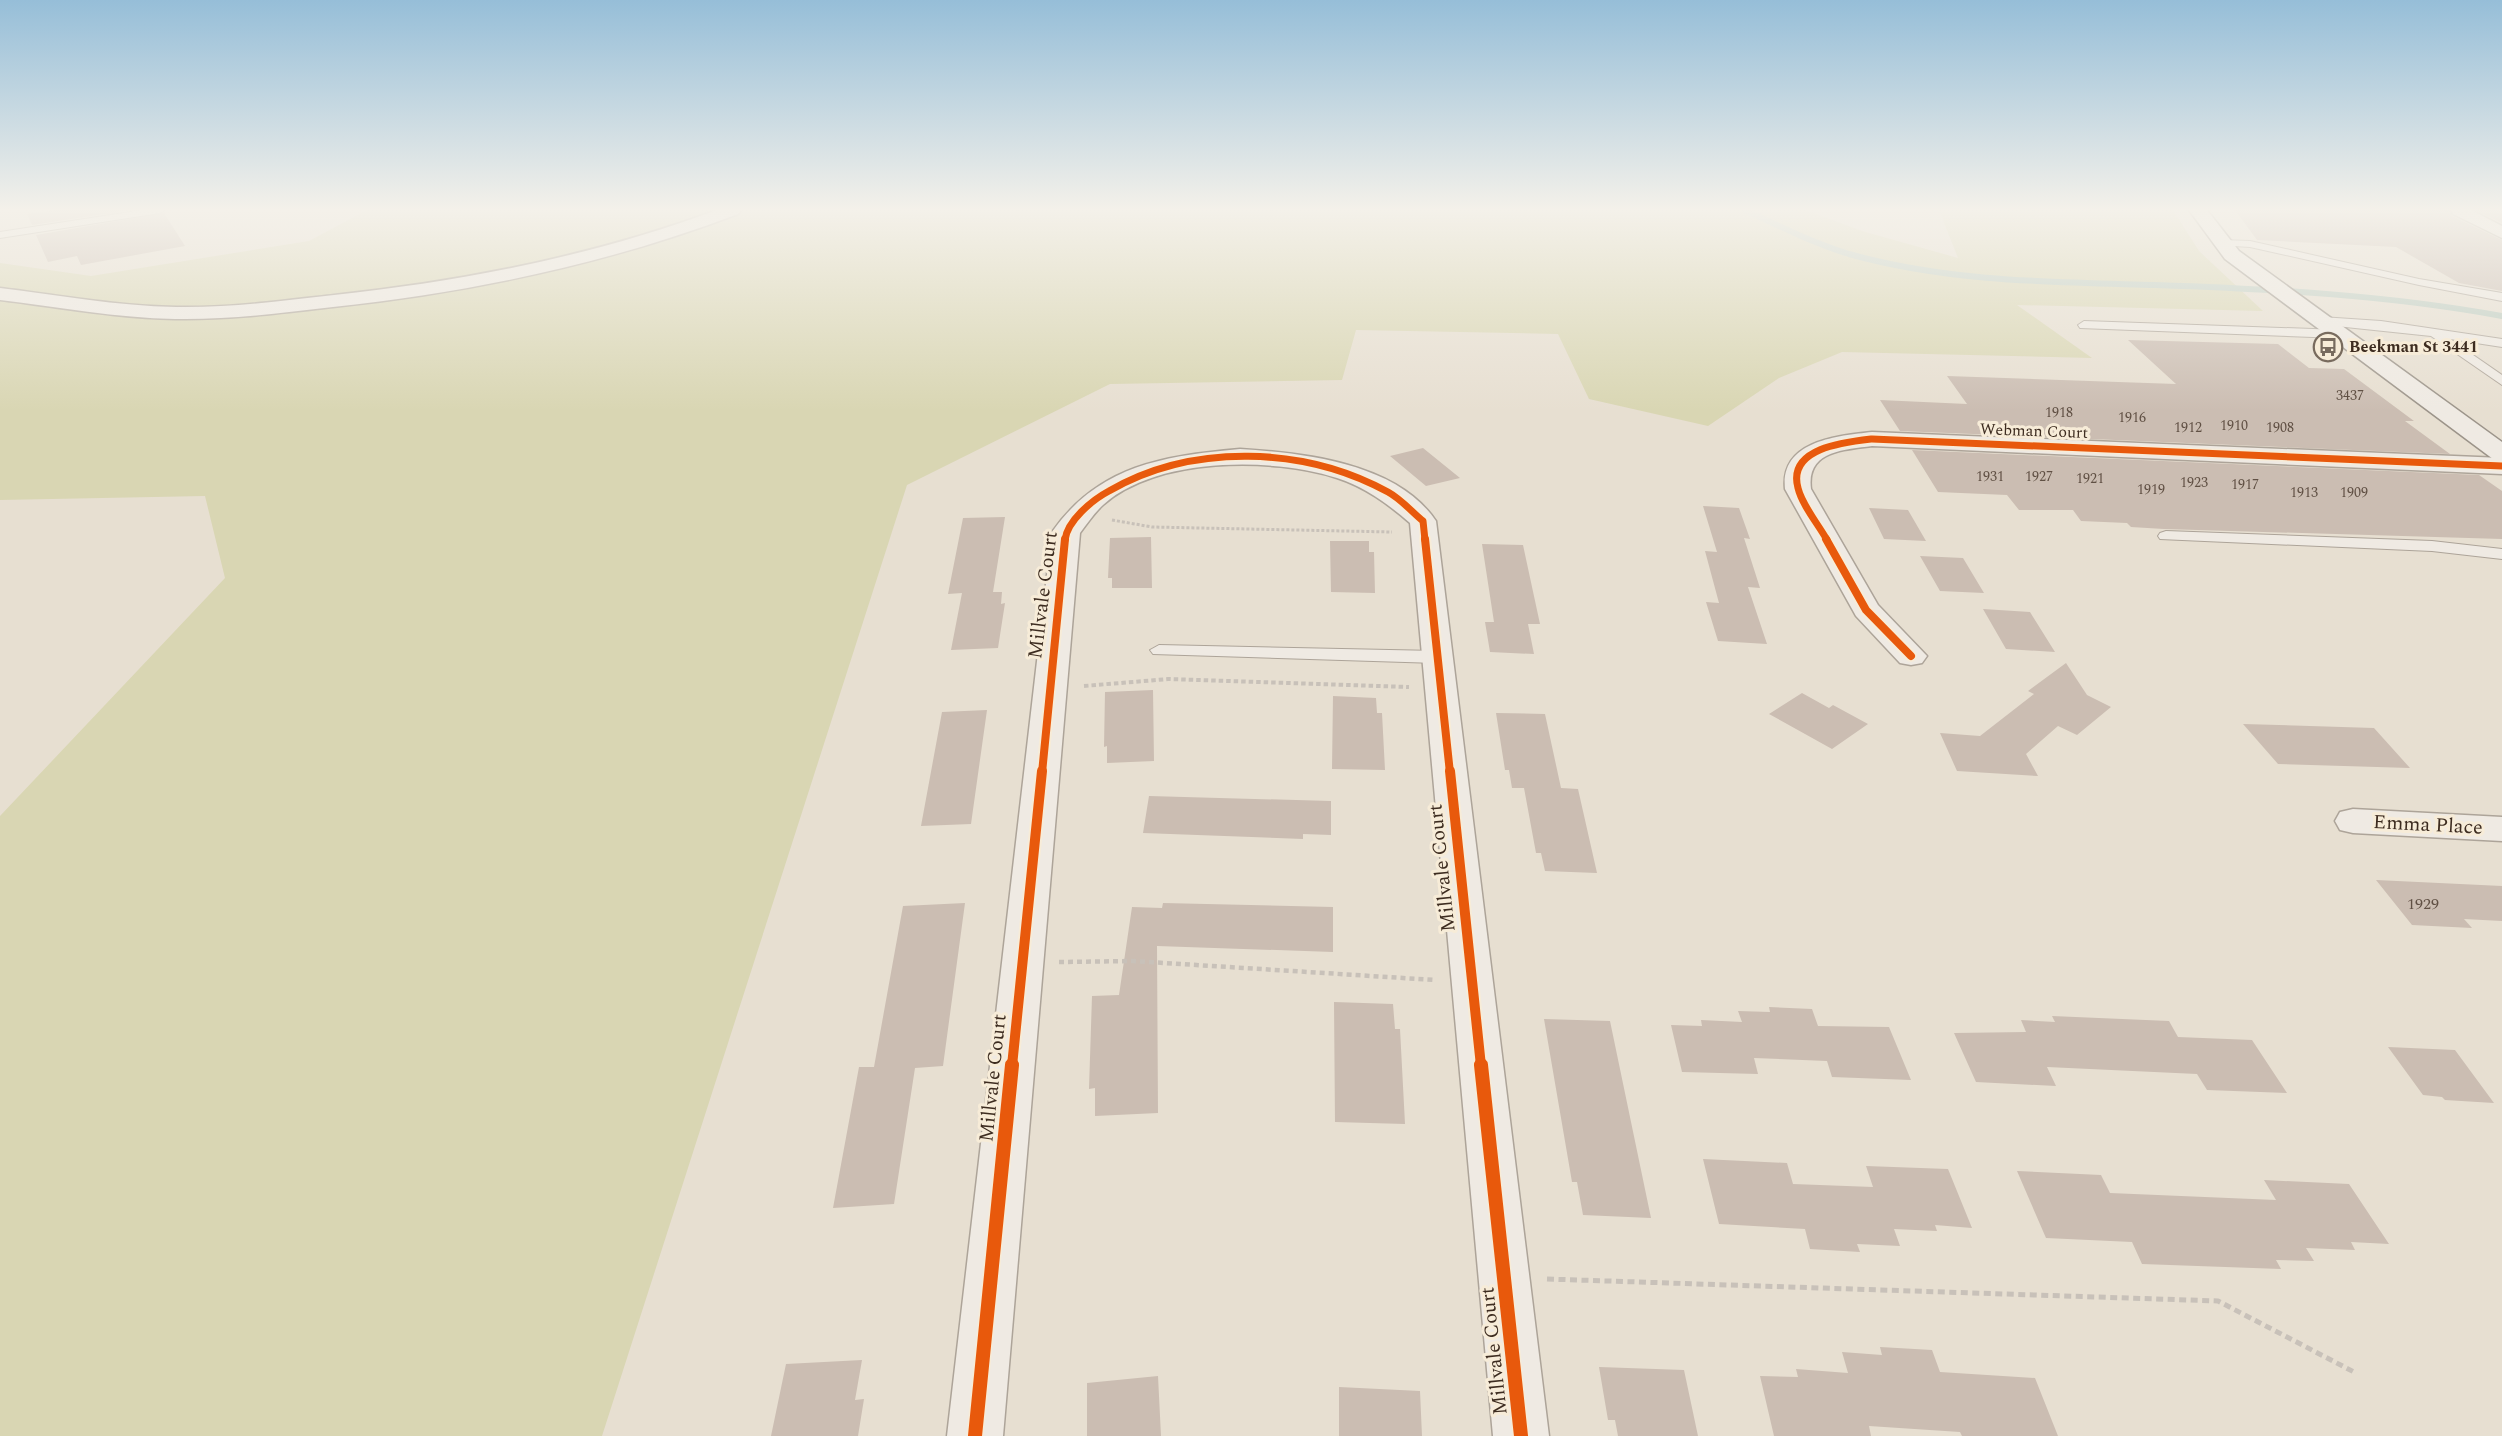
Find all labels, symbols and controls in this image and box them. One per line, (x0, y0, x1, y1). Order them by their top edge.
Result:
bus stop icon: Beekman St 3441 (2312, 331, 2344, 363)
place label: Beekman St 3441 (2349, 335, 2478, 359)
house number: 3437 (2336, 385, 2364, 406)
house number: 1918 (2045, 402, 2073, 423)
house number: 1916 (2118, 407, 2146, 428)
house number: 1910 (2220, 415, 2248, 436)
street label: Webman Court (1980, 417, 2089, 445)
house number: 1912 (2174, 417, 2202, 438)
house number: 1908 (2266, 417, 2294, 438)
house number: 1931 (1976, 466, 2004, 487)
house number: 1927 (2025, 466, 2053, 487)
house number: 1921 (2076, 468, 2104, 489)
house number: 1923 (2180, 472, 2208, 493)
house number: 1917 (2231, 474, 2259, 495)
house number: 1919 (2137, 479, 2165, 500)
house number: 1913 (2290, 482, 2318, 503)
house number: 1909 (2340, 482, 2368, 503)
street label: Millvale Court (1020, 529, 1066, 661)
street label: Millvale Court (1420, 802, 1464, 934)
street label: Emma Place (2372, 807, 2484, 843)
house number: 1929 (2407, 892, 2439, 916)
street label: Millvale Court (971, 1012, 1015, 1144)
street label: Millvale Court (1472, 1285, 1516, 1417)

